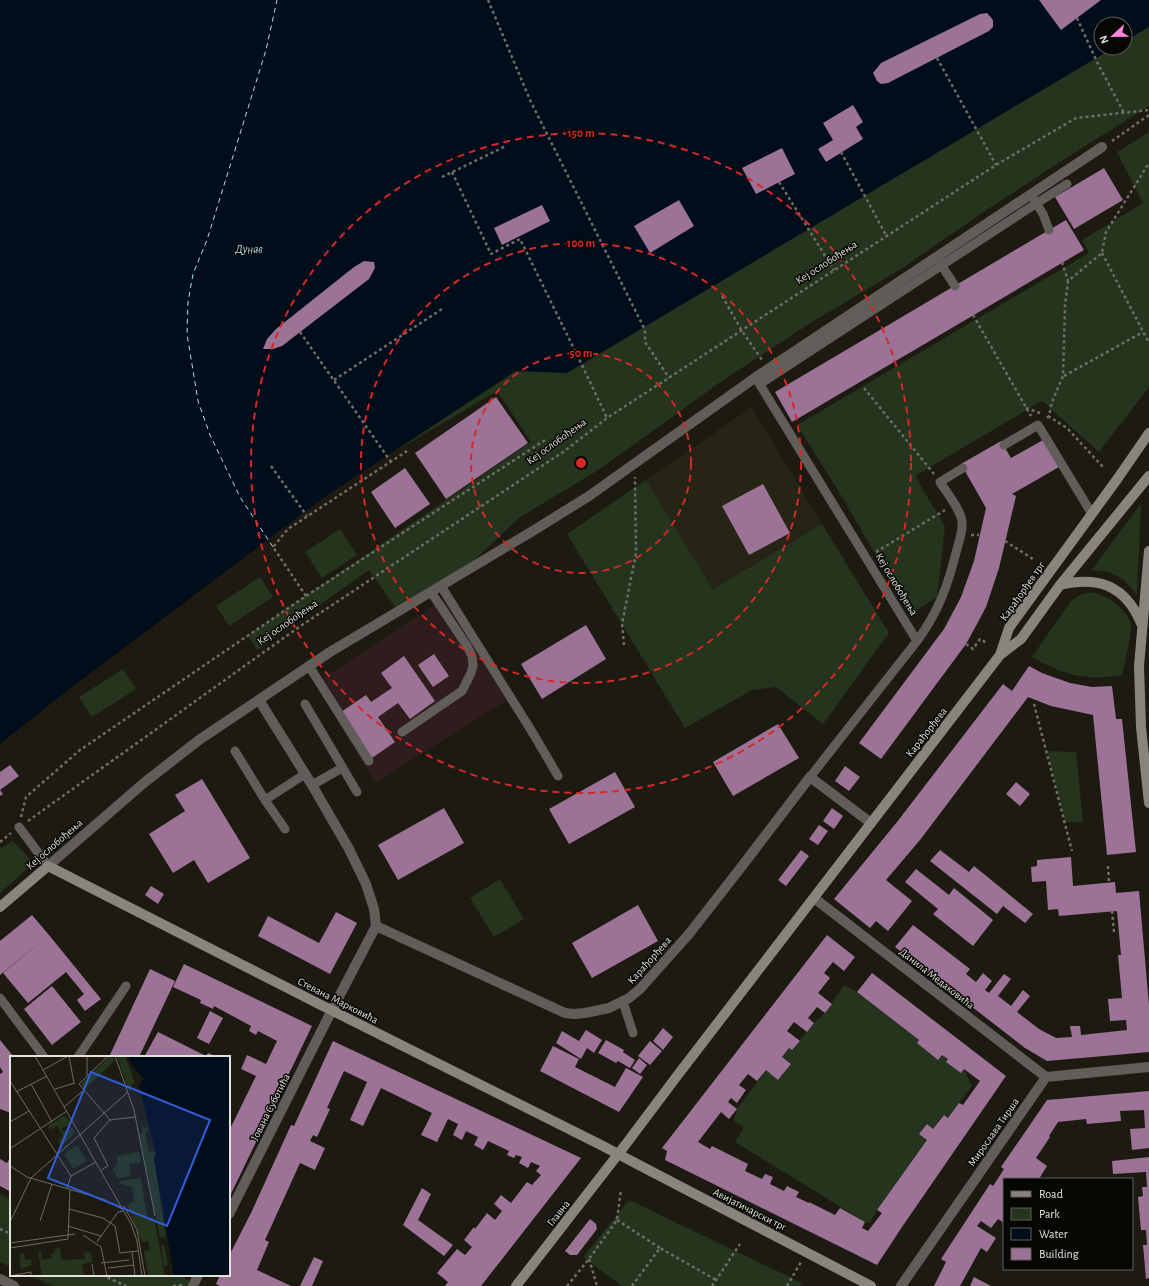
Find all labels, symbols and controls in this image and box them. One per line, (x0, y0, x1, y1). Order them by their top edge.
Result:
north arrow (1093, 16, 1133, 56)
text: N (1098, 34, 1111, 45)
text: 150 m (567, 127, 595, 139)
text: 100 m (567, 237, 595, 249)
street label: Кеј ослобођења (794, 239, 859, 286)
water label: Дунав (234, 243, 263, 255)
text: 50 m (570, 347, 593, 359)
street label: Кеј ослобођења (524, 416, 588, 467)
centre of rings (574, 456, 588, 470)
street label: Кеј ослобођења (874, 551, 920, 617)
street label: Карађорђев трг (998, 560, 1047, 623)
street label: Кеј ослобођења (255, 598, 319, 647)
street label: Карађорђева (904, 706, 949, 759)
street label: Кеј ослобођења (24, 817, 85, 872)
street label: Карађорђева (625, 935, 673, 986)
street label: Данила Медаковића (897, 946, 976, 1011)
street label: Стевана Марковића (296, 975, 380, 1025)
inset map (10, 1056, 230, 1276)
street label: Јована Суботића (249, 1072, 292, 1143)
street label: Мирослава Тирша (966, 1096, 1021, 1169)
legend (1003, 1178, 1133, 1270)
street label: Авијатичарски трг (711, 1186, 788, 1233)
text: Road (1039, 1188, 1063, 1200)
street label: Главна (545, 1198, 572, 1228)
text: Park (1039, 1208, 1060, 1220)
text: Water (1039, 1228, 1068, 1240)
text: Building (1039, 1248, 1079, 1260)

